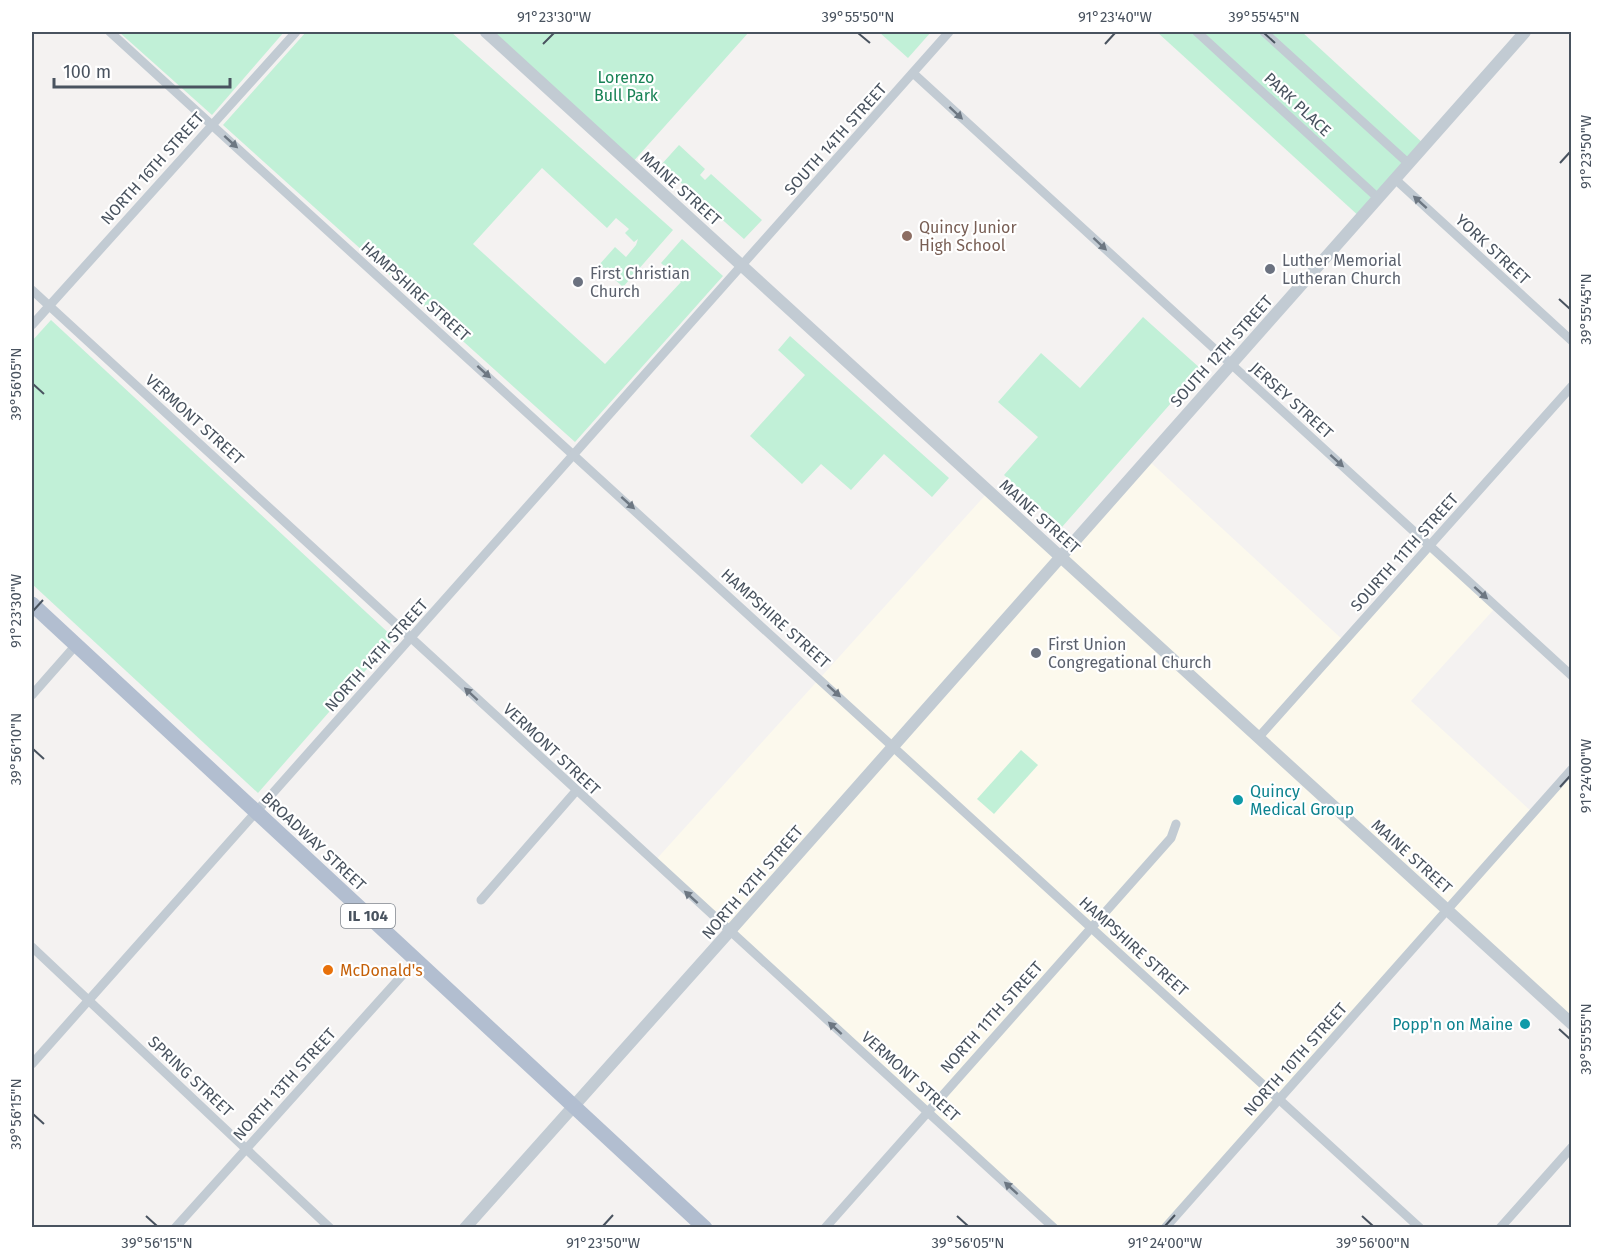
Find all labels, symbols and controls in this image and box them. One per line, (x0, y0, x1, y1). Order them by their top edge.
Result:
text: 91°23'30"W (517, 8, 592, 26)
text: 39°55'50"N (822, 8, 894, 26)
text: 91°23'40"W (1078, 8, 1153, 26)
text: 39°55'45"N (1228, 8, 1300, 26)
scale bar (54, 51, 230, 89)
text: 100 m (63, 61, 111, 83)
park label: Lorenzo Bull Park (594, 68, 659, 105)
street label: PARK PLACE (1260, 69, 1335, 140)
street label: SOUTH 14TH STREET (780, 79, 891, 199)
one-way arrow (949, 105, 963, 119)
street label: NORTH 16TH STREET (97, 108, 208, 228)
text: 91°23'50"W (1577, 114, 1595, 189)
one-way arrow (223, 135, 238, 149)
street label: MAINE STREET (636, 147, 725, 230)
one-way arrow (1413, 196, 1427, 210)
street label: YORK STREET (1452, 210, 1534, 289)
place label: Quincy Junior High School (919, 218, 1017, 255)
marker: Quincy Junior High School (900, 229, 914, 243)
street label: HAMPSHIRE STREET (357, 237, 475, 346)
one-way arrow (1092, 237, 1107, 250)
place label: Luther Memorial Lutheran Church (1282, 251, 1402, 288)
marker: Luther Memorial Lutheran Church (1263, 262, 1277, 276)
place label: First Christian Church (590, 264, 690, 301)
text: 39°55'45"N (1577, 273, 1595, 345)
marker: First Christian Church (571, 275, 585, 289)
street label: SOUTH 12TH STREET (1166, 291, 1277, 411)
text: 39°56'05"N (7, 347, 25, 421)
street label: JERSEY STREET (1246, 358, 1338, 443)
one-way arrow (476, 365, 491, 379)
street label: VERMONT STREET (142, 370, 248, 469)
one-way arrow (1329, 454, 1344, 467)
street label: MAINE STREET (995, 475, 1084, 558)
street label: SOURTH 11TH STREET (1346, 489, 1463, 615)
one-way arrow (620, 496, 635, 509)
street label: HAMPSHIRE STREET (717, 564, 835, 673)
text: 91°23'30"W (7, 573, 25, 648)
one-way arrow (1473, 586, 1488, 600)
street label: NORTH 14TH STREET (321, 595, 432, 715)
place label: First Union Congregational Church (1048, 635, 1212, 672)
marker: First Union Congregational Church (1029, 646, 1043, 660)
one-way arrow (827, 684, 841, 698)
one-way arrow (464, 687, 478, 701)
street label: VERMONT STREET (499, 700, 605, 800)
text: 39°56'10"N (7, 713, 25, 785)
text: 91°24'00"W (1577, 738, 1595, 813)
place label: Quincy Medical Group (1250, 782, 1354, 819)
street label: BROADWAY STREET (257, 788, 370, 895)
marker: Quincy Medical Group (1231, 793, 1245, 807)
street label: MAINE STREET (1367, 815, 1456, 898)
street label: NORTH 12TH STREET (698, 821, 807, 943)
one-way arrow (684, 891, 699, 904)
street label: HAMPSHIRE STREET (1075, 892, 1193, 1001)
road number: IL 104 (341, 904, 395, 928)
street label: NORTH 11TH STREET (936, 957, 1047, 1077)
place label: McDonald's (340, 961, 423, 980)
marker: McDonald's (321, 963, 335, 977)
street label: NORTH 10TH STREET (1240, 998, 1352, 1120)
text: 39°55'55"N (1577, 1003, 1595, 1075)
place label: Popp'n on Maine (1392, 1015, 1513, 1034)
marker: Popp'n on Maine (1518, 1017, 1532, 1031)
one-way arrow (828, 1021, 843, 1035)
street label: NORTH 13TH STREET (229, 1024, 340, 1144)
street label: VERMONT STREET (858, 1027, 964, 1126)
street label: SPRING STREET (144, 1032, 238, 1121)
text: 39°56'15"N (7, 1078, 25, 1150)
one-way arrow (1003, 1181, 1018, 1195)
text: 39°56'15"N (121, 1234, 193, 1252)
text: 91°23'50"W (566, 1234, 641, 1252)
text: 39°56'05"N (931, 1234, 1005, 1252)
text: 91°24'00"W (1128, 1234, 1203, 1252)
text: 39°56'00"N (1336, 1234, 1410, 1252)

